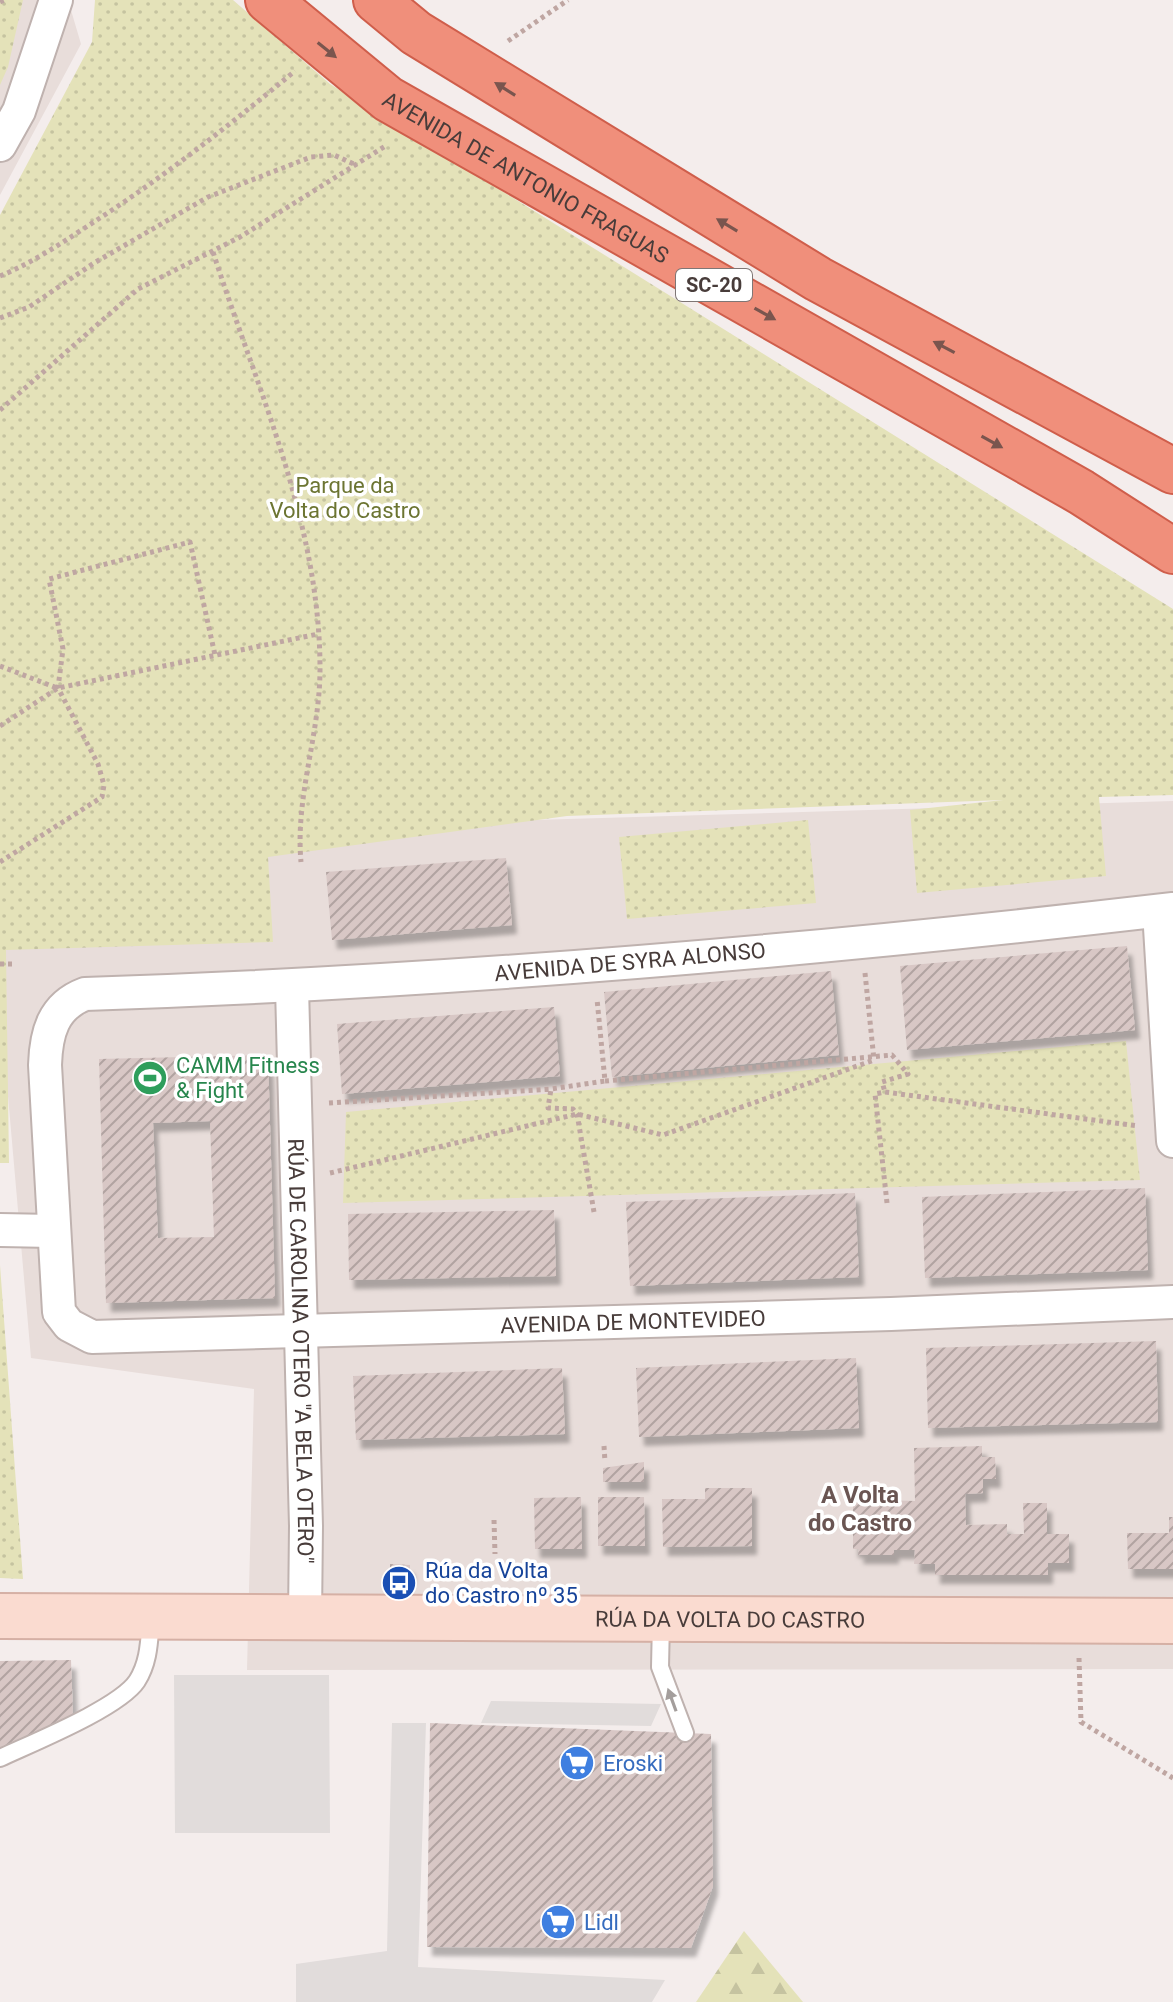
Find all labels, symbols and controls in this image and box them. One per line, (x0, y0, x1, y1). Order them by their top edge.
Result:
one-way arrow (317, 42, 338, 59)
one-way arrow (495, 81, 516, 96)
street label: AVENIDA DE ANTONIO FRAGUAS (378, 86, 673, 268)
one-way arrow (716, 218, 738, 232)
road number: SC-20 (676, 269, 752, 301)
one-way arrow (754, 307, 776, 321)
one-way arrow (933, 340, 956, 354)
one-way arrow (981, 435, 1003, 449)
park label: Parque da Volta do Castro (269, 473, 421, 523)
street label: AVENIDA DE SYRA ALONSO (493, 938, 767, 986)
place label: CAMM Fitness & Fight (176, 1053, 320, 1103)
sports icon: CAMM Fitness & Fight (131, 1059, 169, 1097)
street label: RÚA DE CAROLINA OTERO "A BELA OTERO" (283, 1138, 319, 1564)
street label: AVENIDA DE MONTEVIDEO (500, 1305, 766, 1338)
district label: A Volta do Castro (808, 1481, 912, 1537)
place label: Rúa da Volta do Castro nº 35 (425, 1558, 578, 1608)
bus stop icon: Rúa da Volta do Castro nº 35 (380, 1564, 418, 1602)
street label: RÚA DA VOLTA DO CASTRO (595, 1605, 865, 1632)
one-way arrow (666, 1688, 678, 1712)
supermarket icon: Eroski (558, 1744, 596, 1782)
place label: Eroski (603, 1751, 663, 1776)
supermarket icon: Lidl (539, 1903, 577, 1941)
place label: Lidl (584, 1910, 619, 1935)

